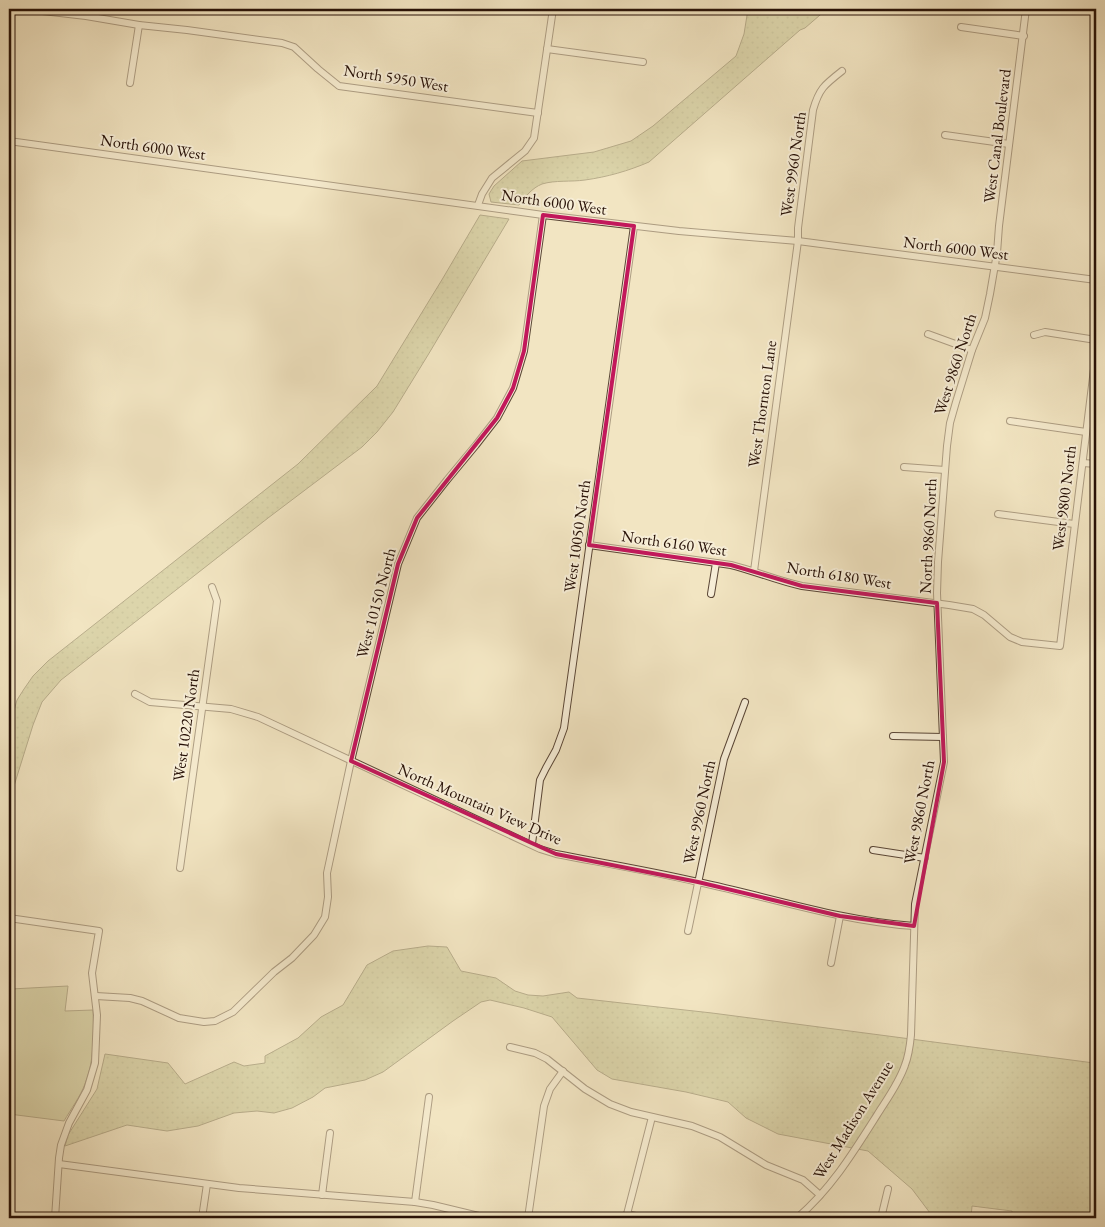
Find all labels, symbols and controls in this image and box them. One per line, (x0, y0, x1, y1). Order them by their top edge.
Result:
street label: North 5950 West (342, 59, 450, 97)
street label: West Canal Boulevard (978, 67, 1016, 204)
street label: West 9960 North (775, 110, 811, 218)
street label: North 6000 West (99, 129, 207, 165)
street label: North 6000 West (500, 184, 608, 220)
street label: North 6000 West (902, 231, 1010, 265)
street label: West 9860 North (929, 310, 981, 418)
street label: West Thornton Lane (743, 339, 781, 469)
street label: West 9800 North (1047, 444, 1081, 552)
street label: West 10050 North (559, 478, 595, 594)
street label: North 9860 North (914, 478, 942, 594)
street label: North 6160 West (620, 525, 728, 561)
street label: West 10150 North (351, 545, 401, 661)
street label: North 6180 West (785, 556, 893, 594)
street label: West 10220 North (168, 667, 204, 783)
street label: North Mountain View Drive (395, 758, 565, 850)
street label: West 9960 North (678, 758, 720, 866)
street label: West 9860 North (899, 758, 939, 866)
street label: West Madison Avenue (808, 1057, 898, 1183)

